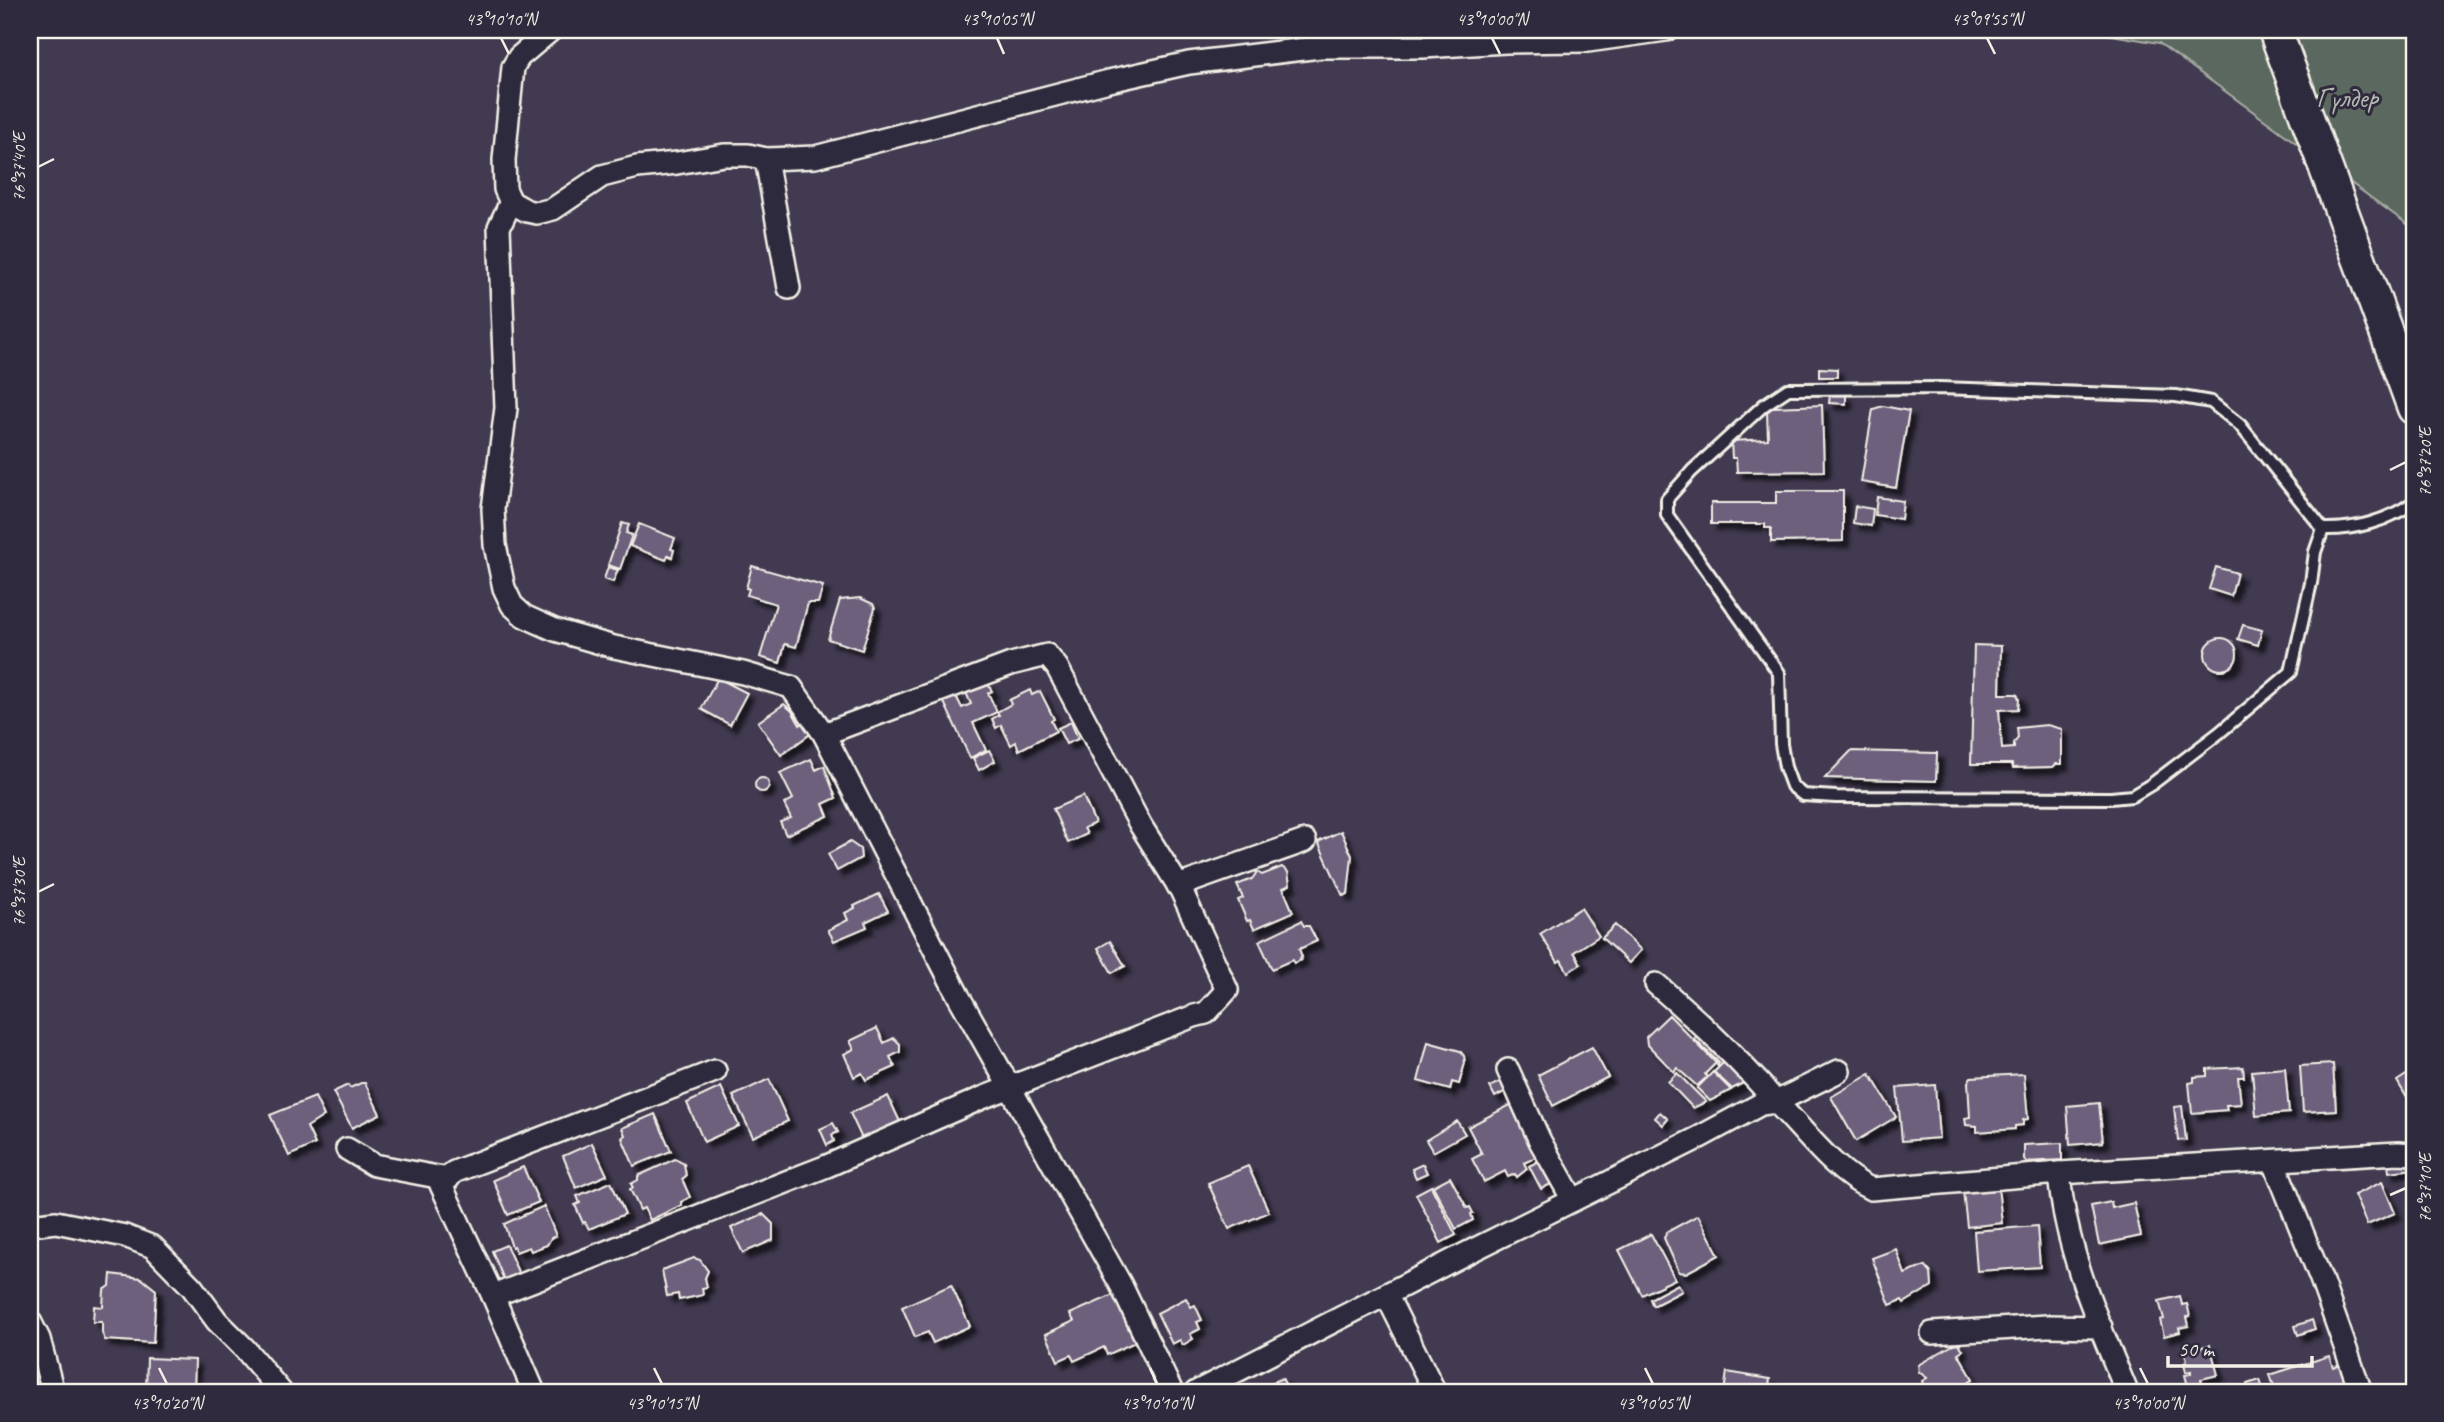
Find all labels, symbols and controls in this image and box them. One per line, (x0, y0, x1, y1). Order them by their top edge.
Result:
text: 43°10'10"N (466, 8, 540, 30)
text: 43°10'05"N (962, 8, 1036, 30)
text: 43°10'00"N (1457, 8, 1531, 30)
text: 43°09'55"N (1952, 8, 2026, 30)
park label: Гүлдер (2316, 80, 2380, 115)
text: 76°37'40"E (8, 130, 30, 202)
text: 76°37'20"E (2414, 425, 2436, 497)
text: 76°37'30"E (8, 855, 30, 927)
text: 76°37'10"E (2414, 1151, 2436, 1223)
scale bar (2168, 1324, 2311, 1368)
text: 50 m (2178, 1336, 2216, 1362)
text: 43°10'20"N (132, 1392, 206, 1414)
text: 43°10'15"N (627, 1392, 701, 1414)
text: 43°10'10"N (1122, 1392, 1196, 1414)
text: 43°10'05"N (1618, 1392, 1692, 1414)
text: 43°10'00"N (2113, 1392, 2187, 1414)

